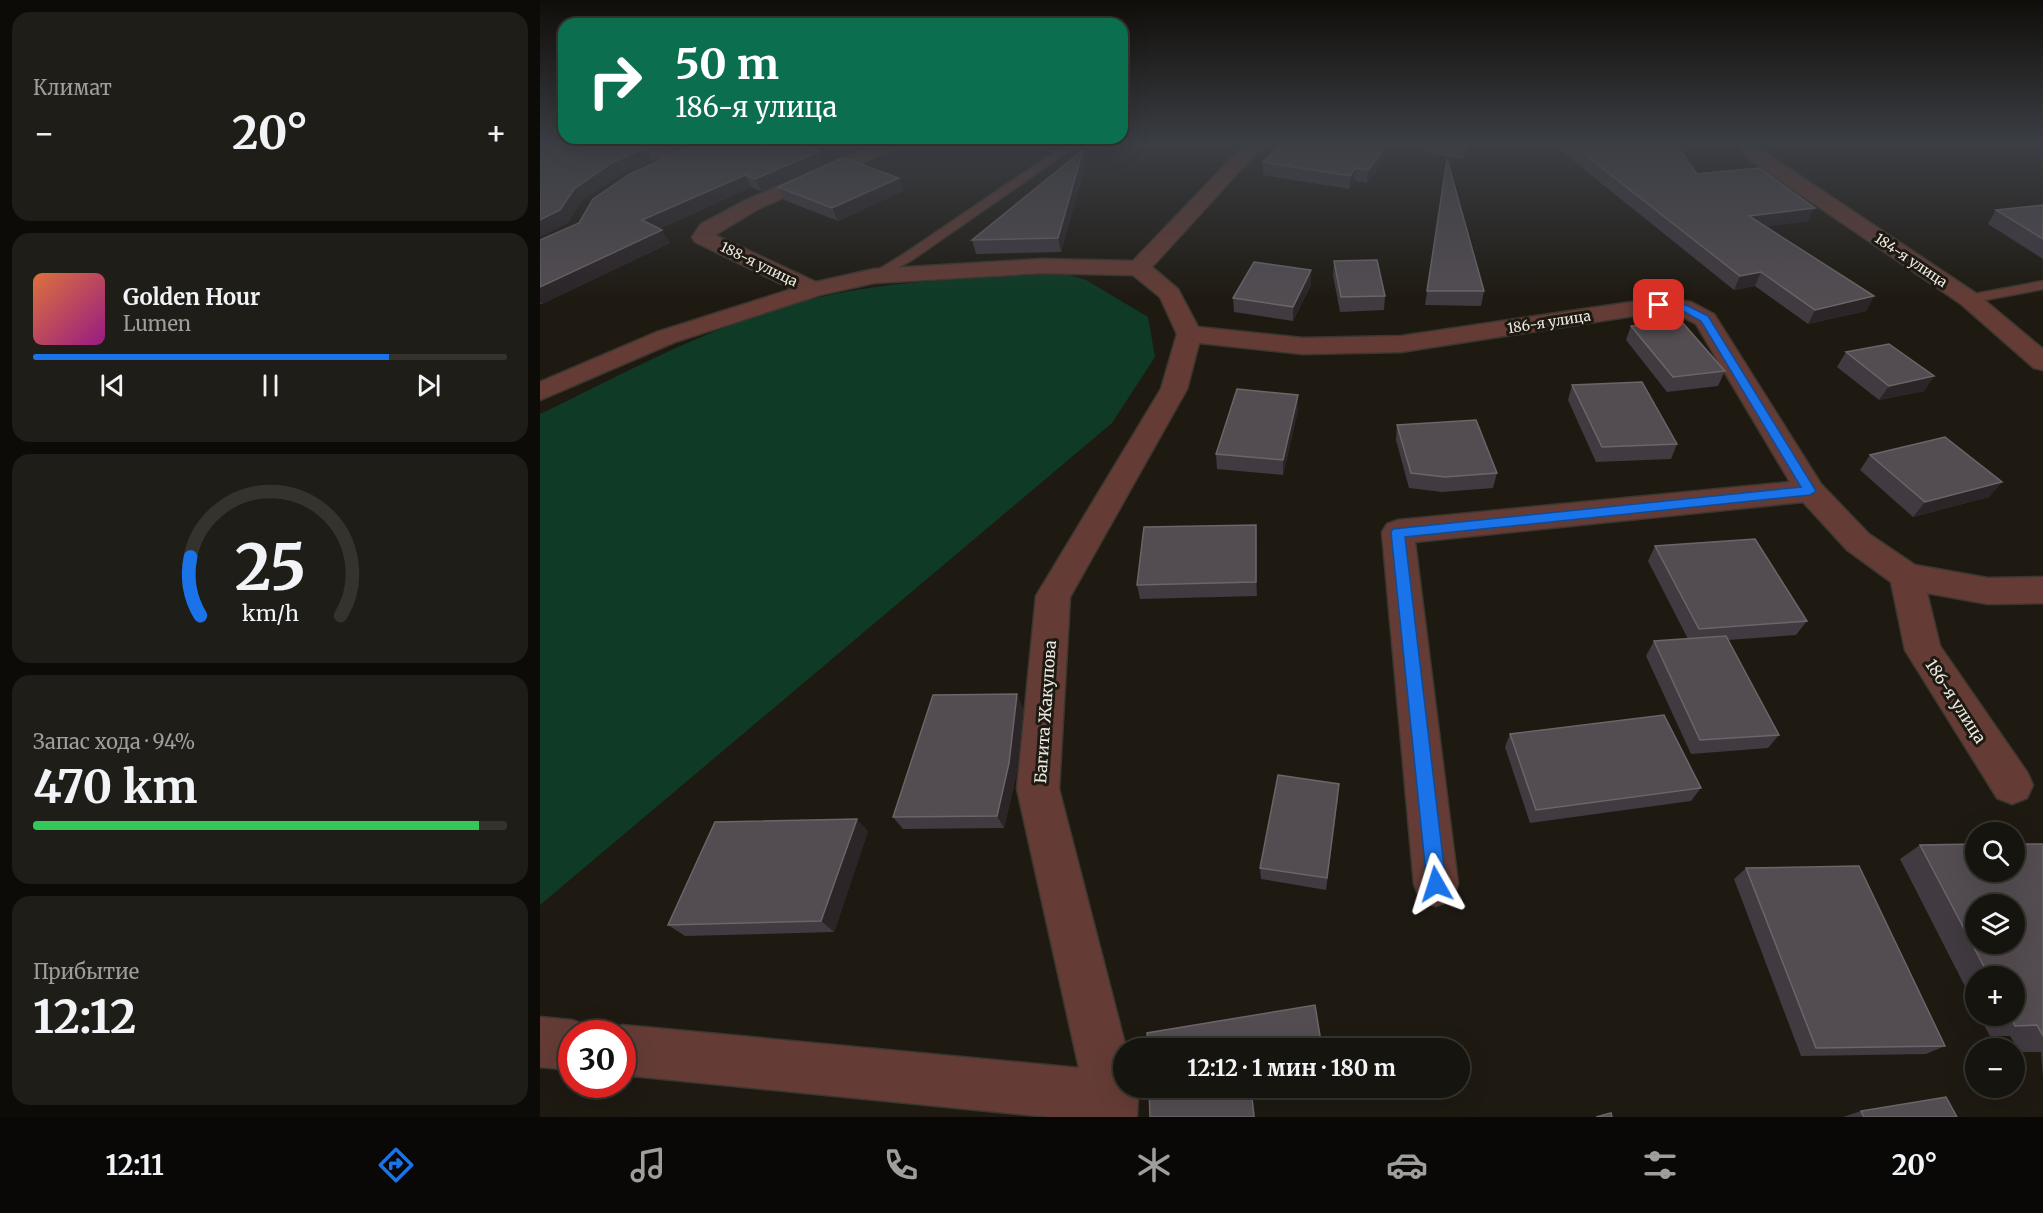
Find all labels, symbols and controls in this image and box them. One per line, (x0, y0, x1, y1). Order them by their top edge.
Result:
text: 50 m (675, 38, 779, 90)
icon: right (576, 42, 654, 120)
text: Климат (33, 75, 112, 100)
text: 186-я улица (675, 90, 837, 124)
text: 20° (232, 105, 308, 161)
text: − (33, 113, 55, 154)
text: + (485, 113, 507, 154)
street label: 184-я улица (1871, 229, 1951, 291)
street label: 188-я улица (717, 238, 801, 291)
pin (1633, 279, 1684, 330)
text: Golden Hour (123, 283, 260, 311)
icon: arrive (1642, 288, 1675, 321)
street label: 186-я улица (1506, 306, 1592, 337)
text: Lumen (123, 311, 191, 336)
icon: previous (96, 369, 129, 402)
icon: pause (254, 369, 287, 402)
icon: next (412, 369, 445, 402)
text: 25 (234, 529, 306, 607)
text: km/h (242, 600, 298, 627)
street label: Багита Жакупова (1030, 639, 1060, 784)
street label: 186-я улица (1921, 655, 1991, 747)
text: Запас хода · 94% (33, 729, 195, 754)
text: 470 km (33, 759, 197, 815)
map controls (1965, 822, 2025, 1098)
button: search (1965, 822, 2025, 882)
position arrow (1404, 852, 1468, 916)
button: layers (1965, 894, 2025, 954)
text: Прибытие (33, 959, 139, 984)
button: + (1965, 966, 2025, 1026)
text: 12:12 (33, 989, 137, 1045)
speed limit sign: 30 (558, 1020, 636, 1098)
button: − (1965, 1038, 2025, 1098)
text: 12:12 · 1 мин · 180 m (1187, 1054, 1396, 1082)
icon: directions (375, 1144, 417, 1186)
icon: music (627, 1144, 669, 1186)
icon: phone (880, 1144, 922, 1186)
icon: climate (1133, 1144, 1175, 1186)
icon: car (1386, 1144, 1428, 1186)
icon: filters (1639, 1144, 1681, 1186)
text: 12:11 (105, 1148, 164, 1182)
text: 20° (1892, 1148, 1937, 1182)

